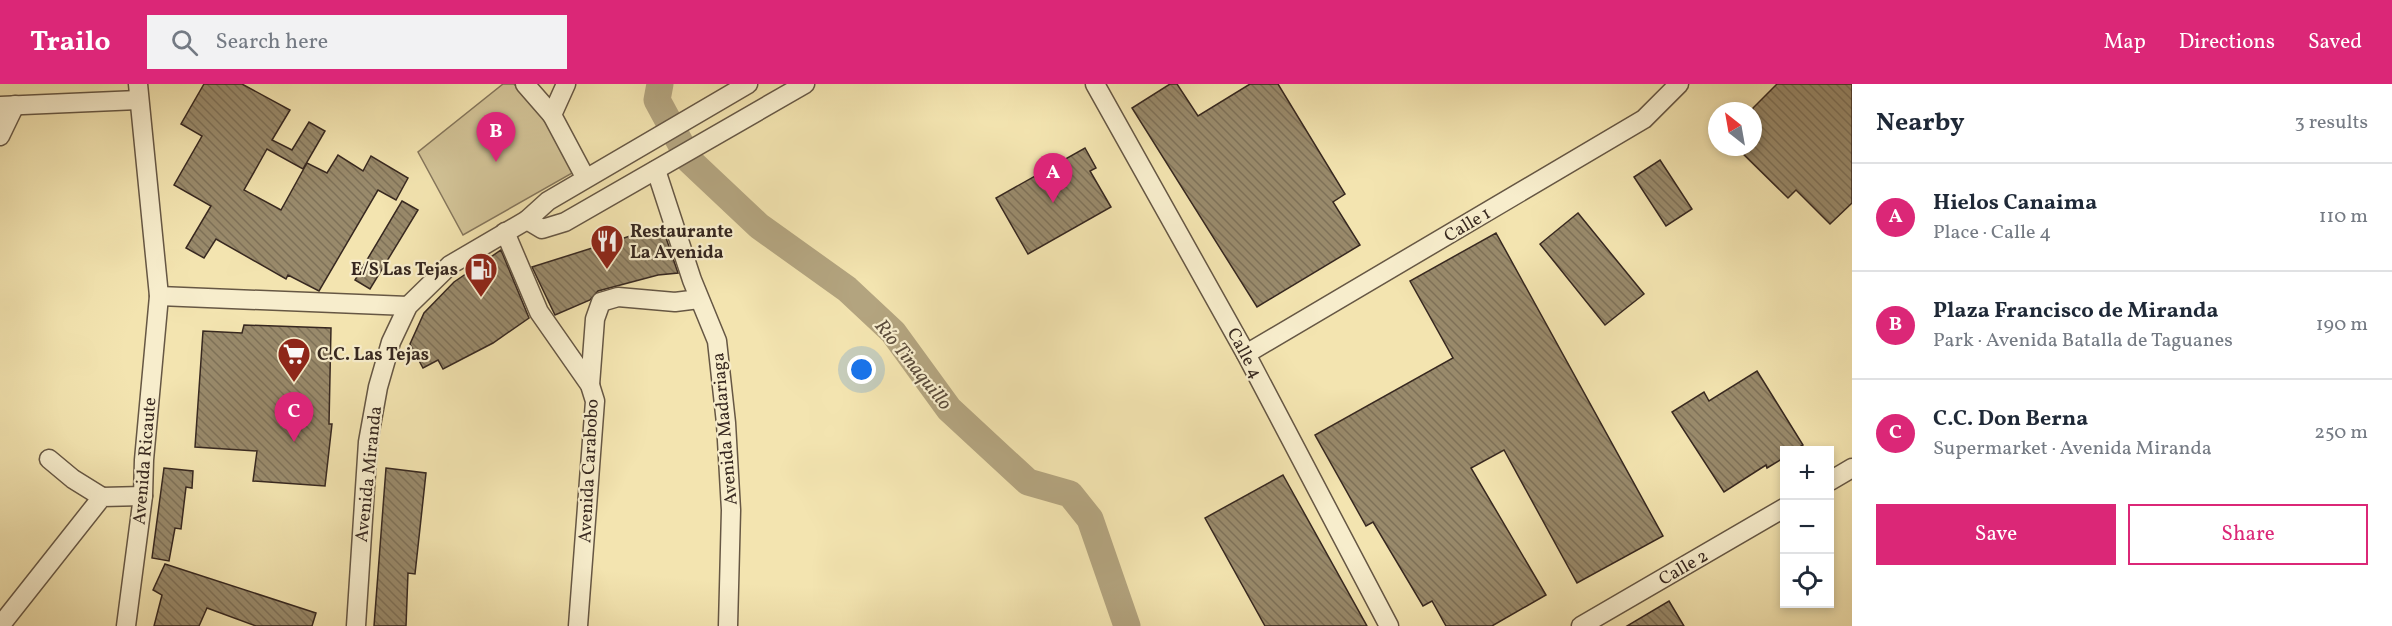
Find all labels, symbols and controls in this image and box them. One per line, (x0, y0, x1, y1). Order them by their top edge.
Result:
search box (147, 15, 567, 69)
text: Trailo (30, 23, 111, 62)
icon: search (168, 26, 201, 59)
text: Search here (216, 27, 328, 58)
text: Map (2104, 28, 2146, 57)
text: Directions (2179, 28, 2275, 57)
text: Saved (2308, 28, 2362, 57)
north arrow (1708, 102, 1762, 156)
text: Nearby (1876, 105, 1965, 141)
text: 3 results (2294, 109, 2368, 137)
pin: B (476, 112, 516, 162)
pin: A (1034, 154, 1072, 203)
text: Hielos Canaima (1933, 188, 2097, 219)
street label: Calle 1 (1440, 202, 1496, 249)
text: A (1888, 203, 1903, 231)
text: 110 m (2319, 203, 2368, 231)
text: Place · Calle 4 (1933, 219, 2051, 247)
place label: Restaurante La Avenida (630, 220, 733, 266)
restaurant icon: Restaurante La Avenida (589, 223, 625, 270)
fuel station icon: E/S Las Tejas (463, 251, 499, 298)
place label: E/S Las Tejas (351, 258, 458, 283)
text: Plaza Francisco de Miranda (1933, 296, 2218, 327)
text: B (1889, 311, 1902, 339)
text: 190 m (2316, 311, 2368, 339)
water label: Río Tinaquillo (867, 314, 958, 417)
street label: Calle 4 (1220, 324, 1267, 384)
text: Park · Avenida Batalla de Taguanes (1933, 327, 2233, 355)
supermarket icon: C.C. Las Tejas (276, 336, 312, 383)
place label: C.C. Las Tejas (317, 343, 429, 368)
street label: Avenida Madariaga (706, 351, 745, 506)
your location (847, 355, 876, 384)
pin: C (274, 392, 314, 442)
street label: Avenida Ricaute (127, 396, 164, 526)
street label: Avenida Carabobo (573, 398, 606, 544)
text: C.C. Don Berna (1933, 404, 2088, 435)
street label: Avenida Miranda (350, 405, 389, 544)
text: C (1889, 419, 1902, 447)
text: 250 m (2314, 419, 2368, 447)
text: Supermarket · Avenida Miranda (1933, 435, 2212, 463)
map controls (1780, 446, 1834, 608)
button: + (1780, 446, 1834, 500)
button: − (1780, 500, 1834, 554)
button: Save (1876, 504, 2116, 565)
button: Share (2128, 504, 2368, 565)
street label: Calle 2 (1654, 544, 1713, 592)
button: locate (1780, 554, 1834, 608)

